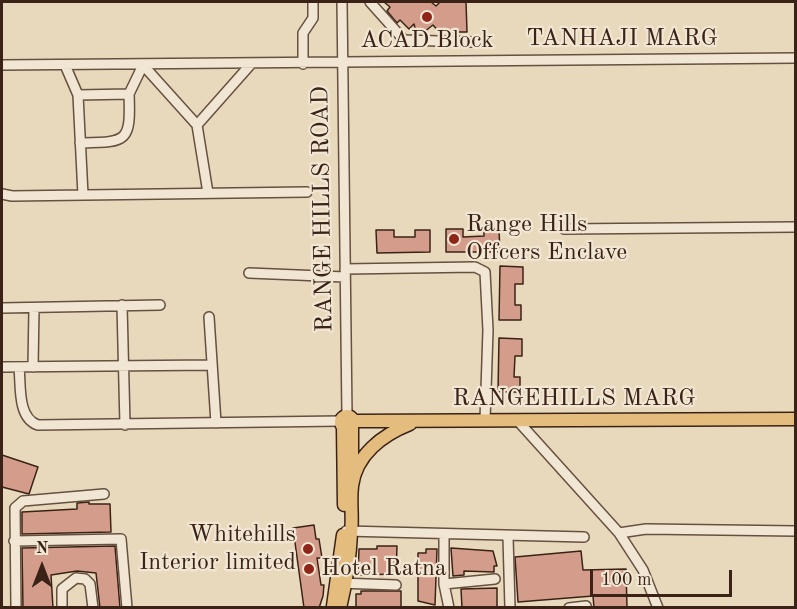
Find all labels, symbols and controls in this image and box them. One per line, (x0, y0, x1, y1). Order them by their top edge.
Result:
marker: ACAD Block (420, 10, 434, 24)
street label: TANHAJI MARG (526, 25, 718, 53)
place label: ACAD Block (360, 27, 494, 55)
street label: RANGE HILLS ROAD (306, 86, 340, 332)
place label: Range Hills Offcers Enclave (466, 211, 627, 267)
marker: Range Hills Offcers Enclave (447, 232, 461, 246)
street label: RANGEHILLS MARG (453, 385, 695, 413)
place label: Whitehills Interior limited (139, 521, 296, 577)
north arrow (12, 537, 72, 597)
text: N (36, 541, 48, 557)
marker: Whitehills Interior limited (301, 542, 315, 556)
place label: Hotel Ratna (321, 555, 447, 583)
scale bar (593, 558, 736, 596)
marker: Hotel Ratna (302, 562, 316, 576)
text: 100 m (601, 571, 652, 589)

